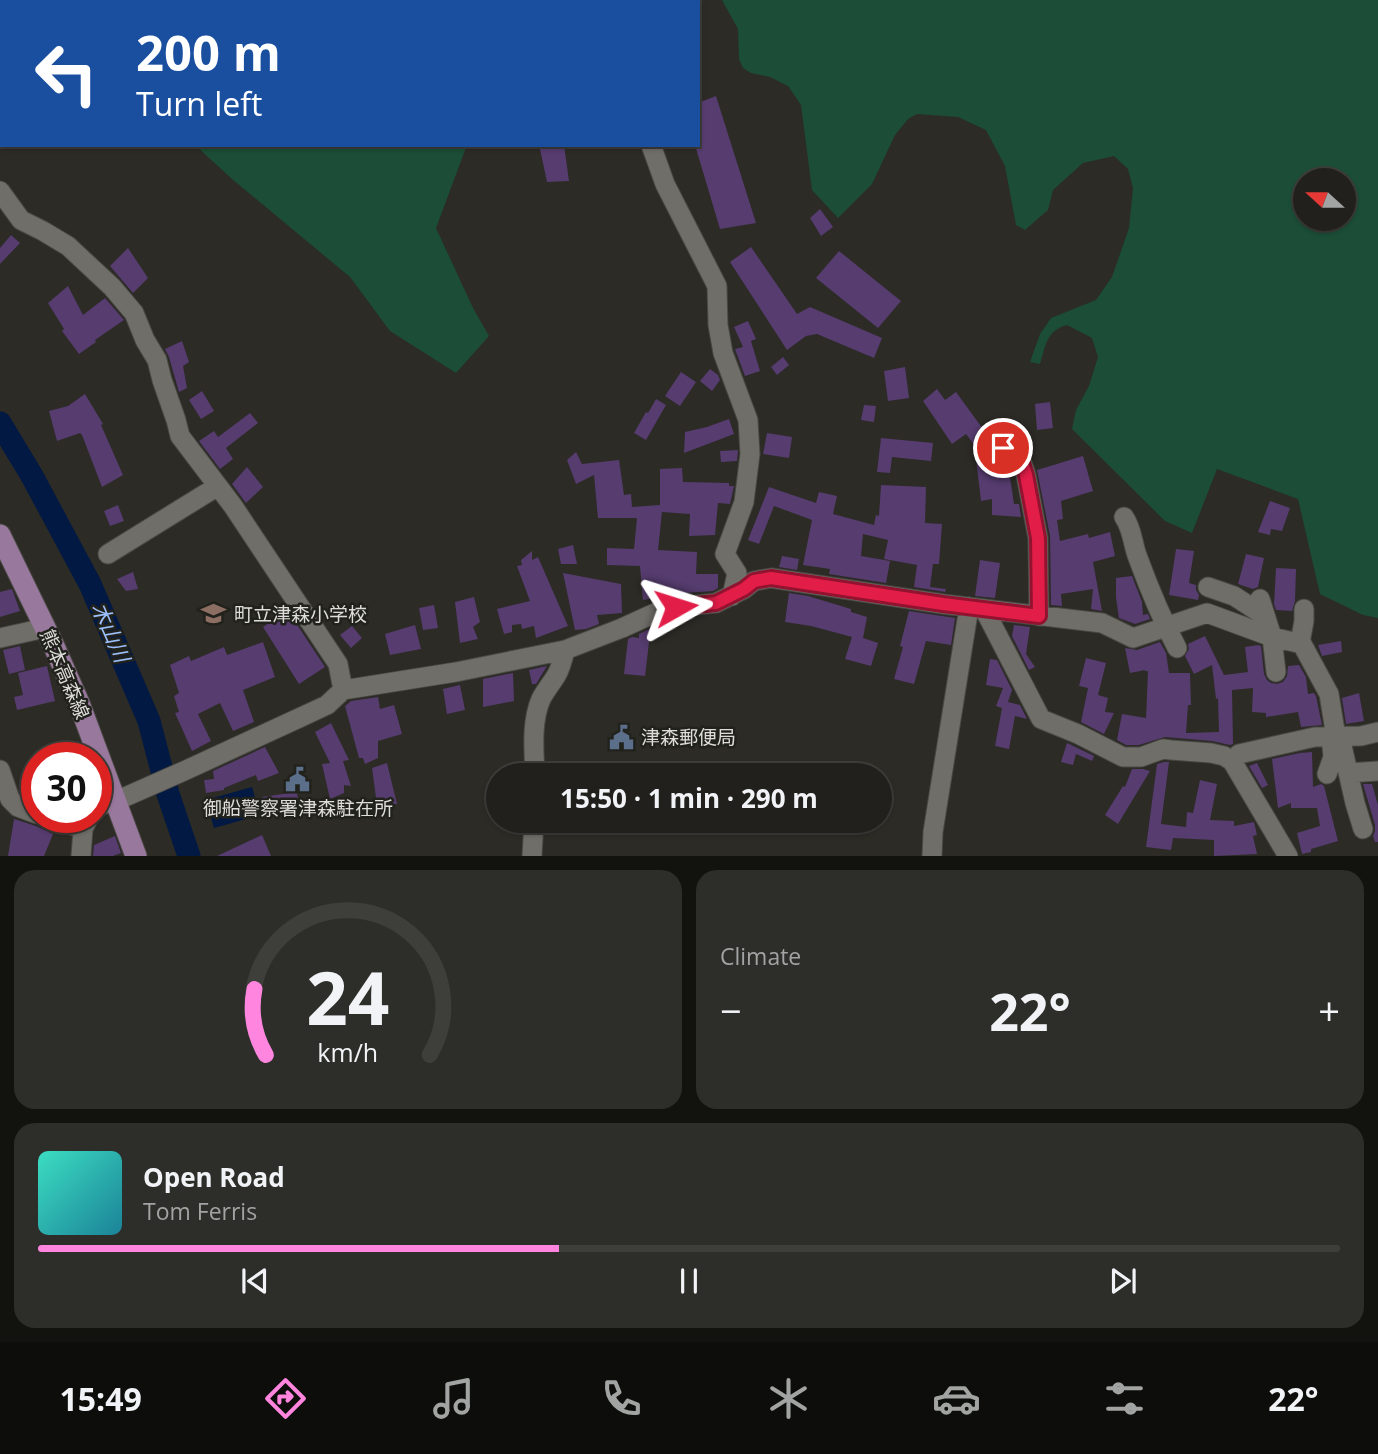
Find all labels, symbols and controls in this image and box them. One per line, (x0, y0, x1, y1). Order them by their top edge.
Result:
text: 200 m (136, 19, 281, 85)
icon: left (21, 28, 112, 119)
text: Turn left (136, 82, 262, 125)
north arrow (1293, 168, 1356, 231)
map controls (1293, 168, 1356, 231)
pin (973, 418, 1033, 478)
icon: arrive (984, 429, 1022, 467)
position arrow (639, 570, 713, 644)
water label: 木山川 (85, 598, 137, 668)
school or university icon: 町立津森小学校 (200, 600, 228, 628)
place label: 町立津森小学校 (234, 601, 367, 627)
street label: 熊本高森線 (34, 625, 96, 723)
public building icon: 津森郵便局 (607, 723, 635, 751)
place label: 津森郵便局 (641, 724, 736, 750)
speed limit sign: 30 (21, 742, 112, 833)
public building icon: 御船警察署津森駐在所 (284, 766, 312, 794)
text: 15:50 · 1 min · 290 m (560, 780, 818, 816)
place label: 御船警察署津森駐在所 (203, 795, 393, 821)
text: Climate (720, 940, 801, 972)
text: 24 (306, 948, 390, 1047)
text: 22° (989, 975, 1071, 1046)
text: − (720, 984, 742, 1036)
text: + (1318, 984, 1340, 1036)
text: km/h (318, 1035, 378, 1069)
text: Open Road (143, 1159, 285, 1195)
text: Tom Ferris (143, 1195, 257, 1227)
icon: previous (236, 1262, 274, 1300)
icon: pause (670, 1262, 708, 1300)
icon: next (1104, 1262, 1142, 1300)
icon: directions (261, 1374, 310, 1423)
icon: music (429, 1374, 478, 1423)
icon: phone (597, 1374, 646, 1423)
icon: climate (764, 1374, 813, 1423)
icon: car (932, 1374, 981, 1423)
icon: filters (1100, 1374, 1149, 1423)
text: 15:49 (59, 1377, 142, 1420)
text: 22° (1268, 1377, 1319, 1420)

